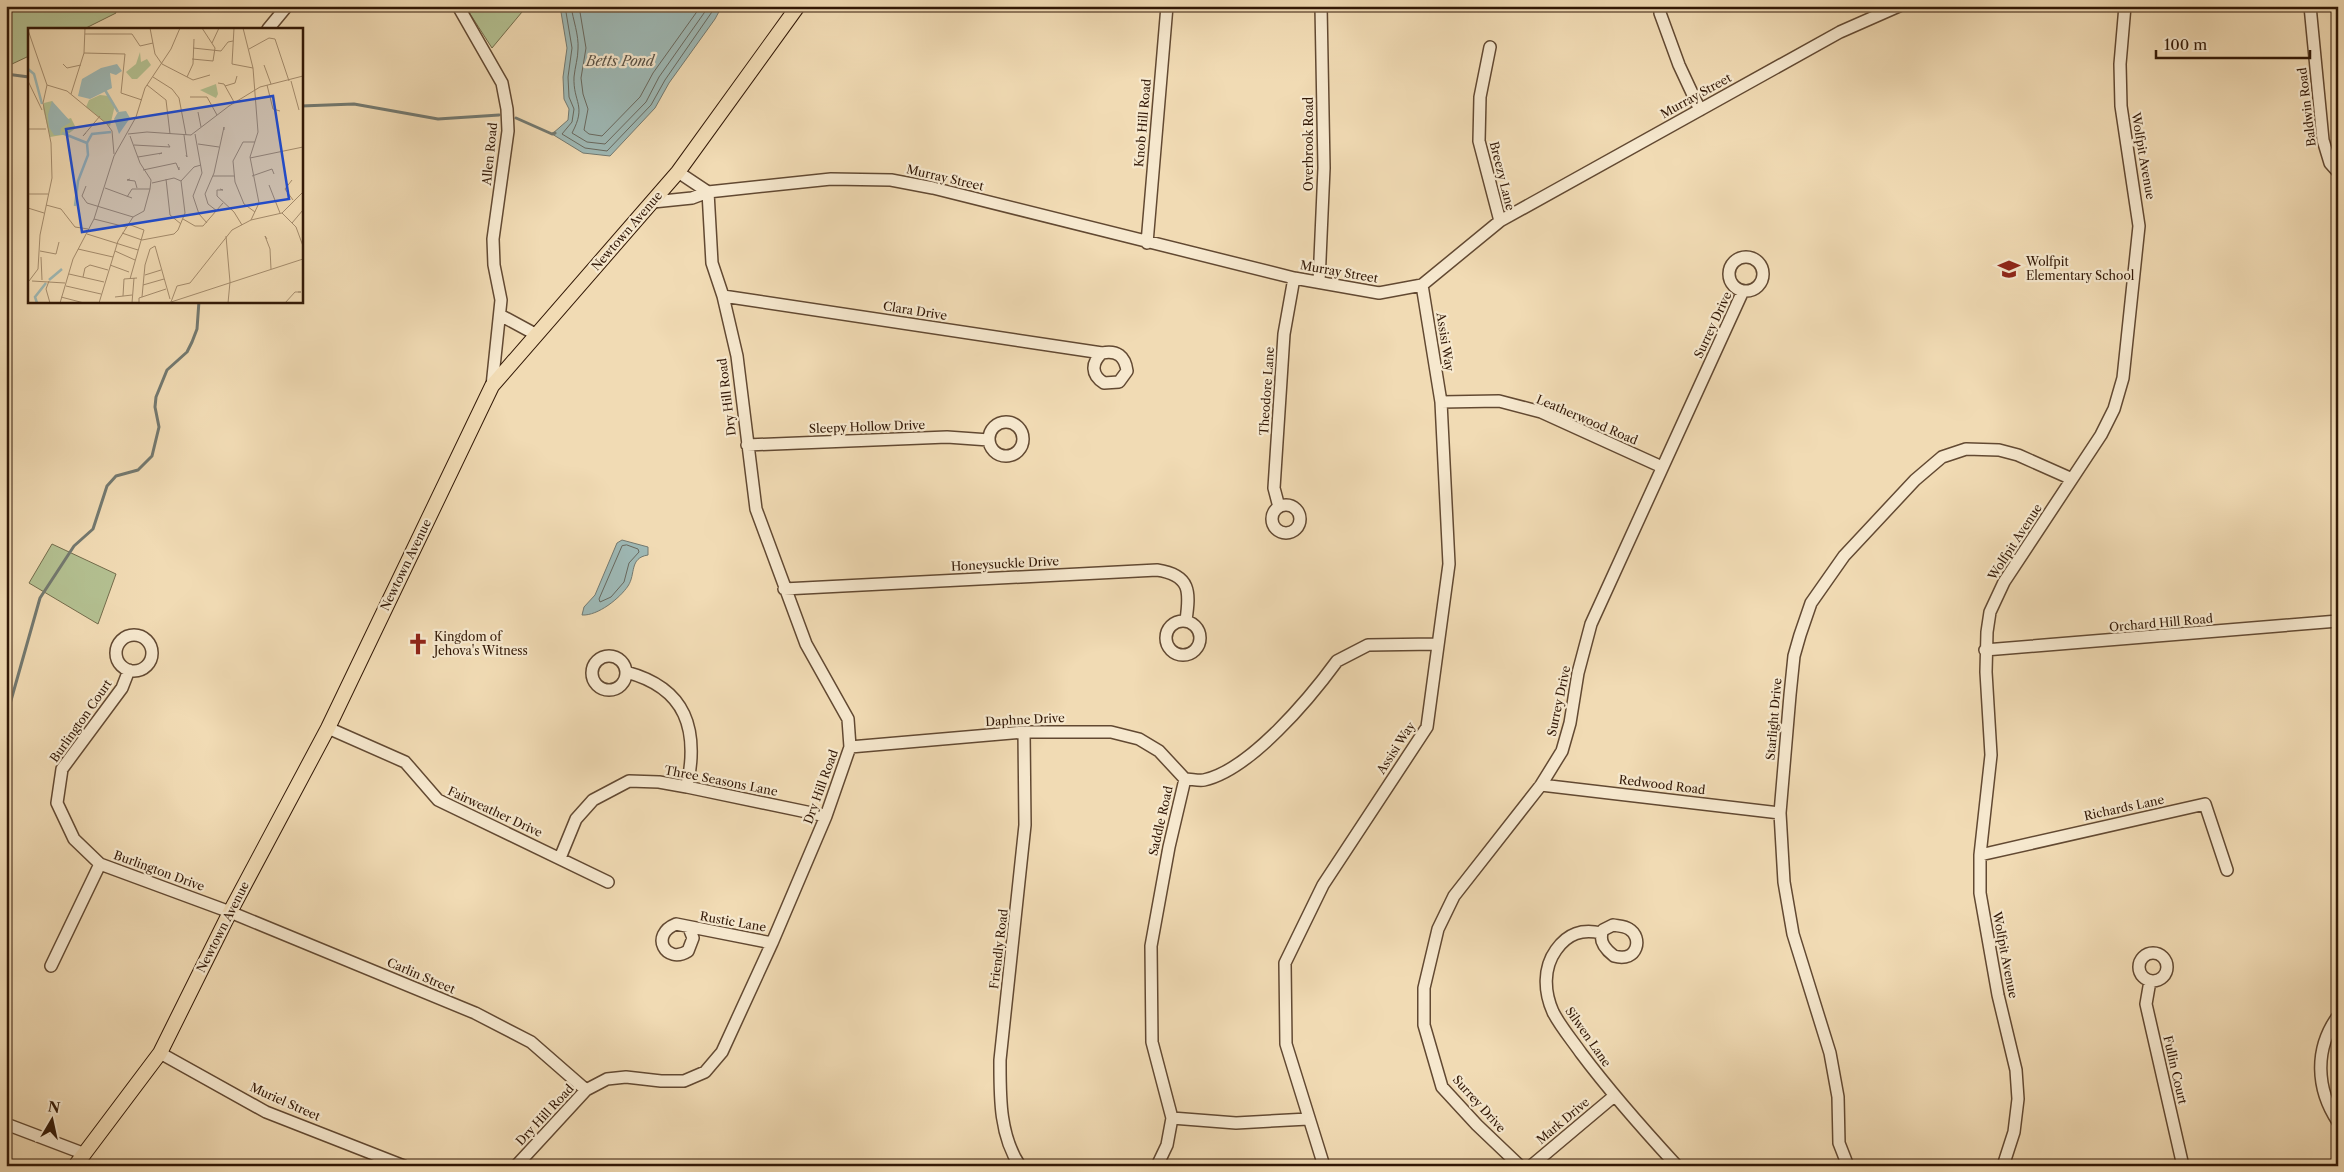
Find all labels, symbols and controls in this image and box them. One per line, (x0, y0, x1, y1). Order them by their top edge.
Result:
inset map (28, 28, 302, 302)
scale bar (2156, 28, 2310, 60)
text: 100 m (2164, 35, 2207, 54)
water label: Betts Pond (585, 52, 656, 70)
street label: Baldwin Road (2294, 66, 2319, 147)
street label: Murray Street (1658, 70, 1735, 121)
street label: Knob Hill Road (1131, 78, 1154, 168)
street label: Overbrook Road (1301, 96, 1316, 191)
street label: Wolfpit Avenue (2128, 110, 2159, 201)
street label: Allen Road (479, 121, 500, 187)
street label: Breezy Lane (1487, 140, 1518, 212)
street label: Murray Street (905, 161, 986, 194)
street label: Newtown Avenue (588, 188, 665, 273)
place label: Wolfpit Elementary School (2025, 254, 2135, 283)
school or university icon: Wolfpit Elementary School (1996, 256, 2022, 282)
street label: Murray Street (1299, 257, 1380, 286)
street label: Surrey Drive (1691, 289, 1735, 360)
street label: Clara Drive (882, 298, 948, 323)
street label: Assisi Way (1433, 310, 1458, 373)
street label: Theodore Lane (1256, 346, 1277, 436)
street label: Dry Hill Road (714, 357, 739, 437)
street label: Leatherwood Road (1534, 391, 1641, 448)
street label: Sleepy Hollow Drive (809, 417, 926, 436)
street label: Wolfpit Avenue (1984, 501, 2045, 584)
street label: Newtown Avenue (377, 516, 434, 613)
street label: Honeysuckle Drive (950, 553, 1060, 574)
street label: Orchard Hill Road (2108, 610, 2214, 635)
place label: Kingdom of Jehova's Witness (432, 629, 528, 658)
church icon: Kingdom of Jehova's Witness (405, 631, 431, 657)
street label: Surrey Drive (1544, 664, 1573, 738)
street label: Burlington Court (46, 676, 115, 765)
street label: Starlight Drive (1762, 677, 1785, 761)
street label: Daphne Drive (985, 710, 1065, 729)
street label: Assisi Way (1373, 718, 1418, 778)
street label: Dry Hill Road (800, 747, 841, 826)
street label: Three Seasons Lane (663, 762, 779, 799)
street label: Redwood Road (1618, 772, 1707, 797)
street label: Fairweather Drive (445, 783, 545, 840)
street label: Saddle Road (1145, 784, 1176, 857)
street label: Richards Lane (2082, 792, 2166, 823)
street label: Burlington Drive (112, 847, 207, 894)
street label: Newtown Avenue (193, 879, 252, 975)
street label: Friendly Road (986, 907, 1011, 990)
street label: Rustic Lane (699, 908, 768, 935)
street label: Wolfpit Avenue (1990, 909, 2021, 1000)
street label: Carlin Street (385, 954, 458, 997)
street label: Silwen Lane (1562, 1004, 1615, 1070)
street label: Fullin Court (2160, 1034, 2191, 1106)
street label: Surrey Drive (1450, 1072, 1509, 1136)
street label: Muriel Street (248, 1079, 323, 1124)
street label: Dry Hill Road (512, 1080, 577, 1148)
north arrow (28, 1094, 78, 1144)
street label: Mark Drive (1533, 1094, 1592, 1147)
text: N (47, 1097, 61, 1117)

